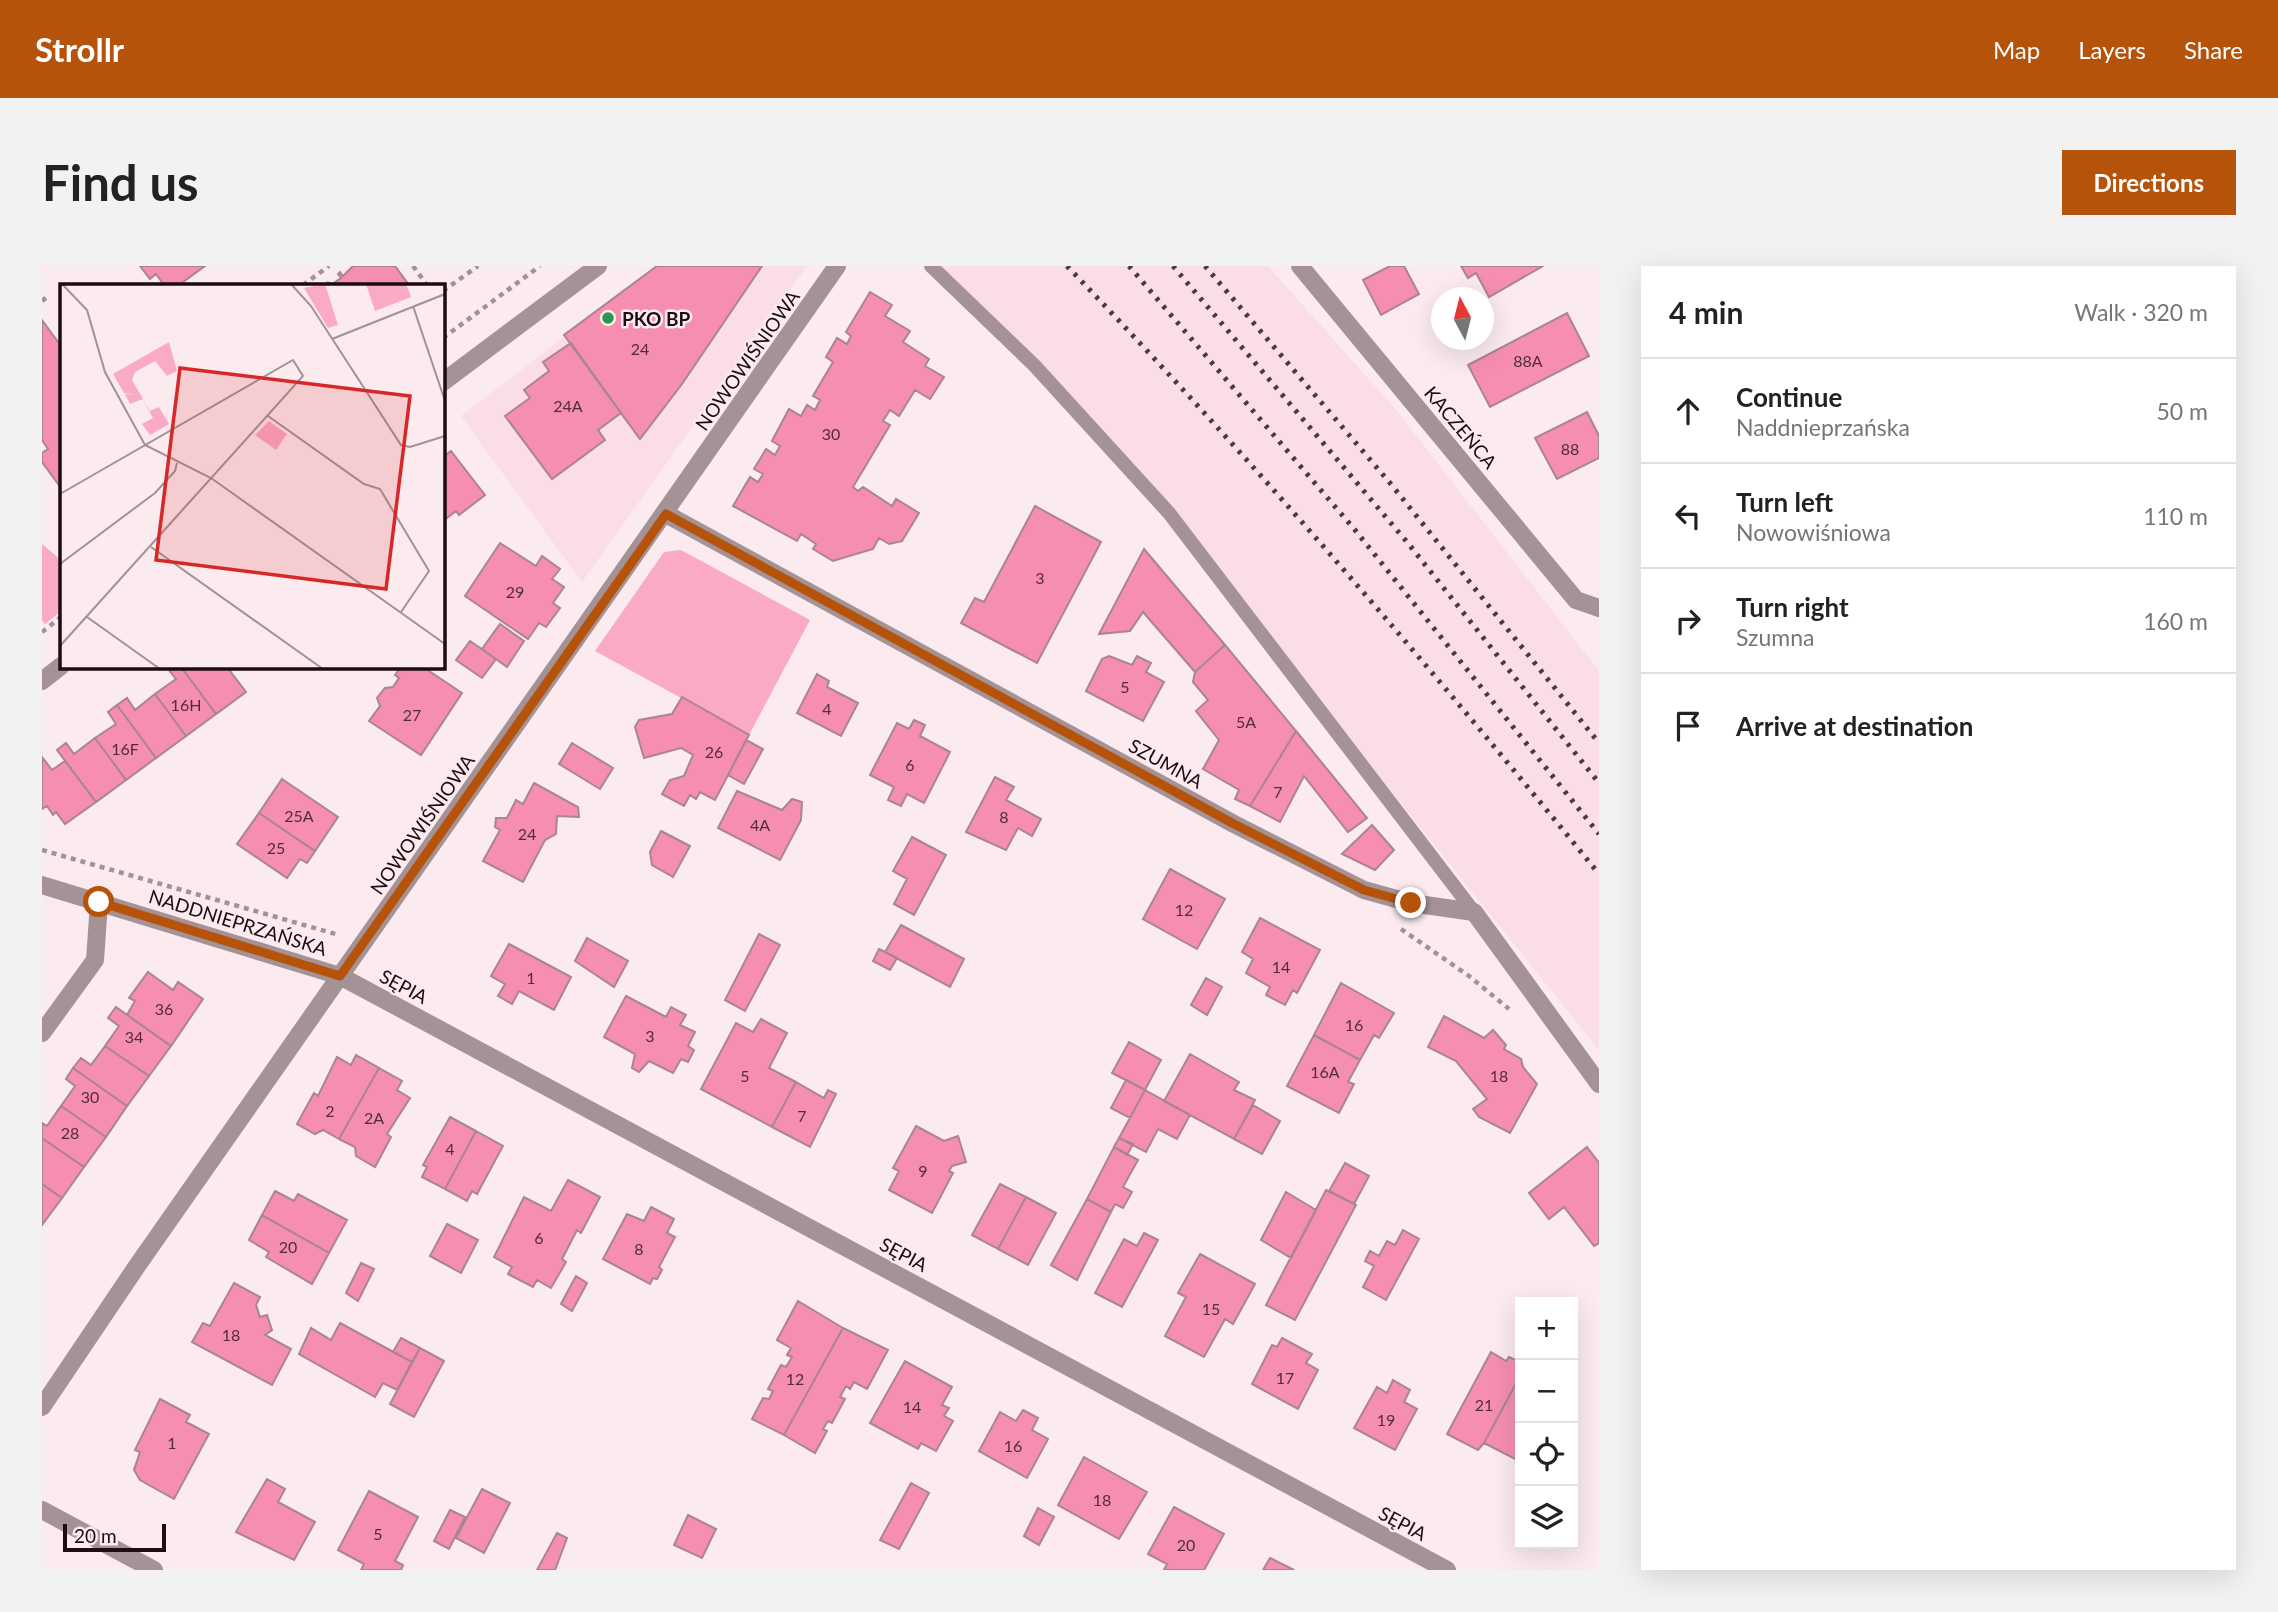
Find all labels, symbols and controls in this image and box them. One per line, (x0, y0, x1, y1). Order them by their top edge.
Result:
text: Strollr (35, 29, 124, 69)
text: Map (1993, 35, 2040, 64)
text: Layers (2078, 35, 2146, 64)
text: Share (2184, 35, 2243, 64)
button: Directions (2062, 150, 2236, 215)
text: Find us (42, 153, 199, 211)
inset map (60, 284, 444, 668)
street label: NOWOWIŚNIOWA (690, 285, 804, 435)
north arrow (1431, 287, 1494, 350)
text: 4 min (1669, 294, 1743, 330)
text: Walk · 320 m (2074, 298, 2208, 326)
place label: PKO BP (622, 307, 691, 330)
marker: PKO BP (600, 310, 616, 326)
house number: 24 (631, 339, 649, 358)
house number: 88A (1513, 351, 1543, 370)
street label: KACZEŃCA (1420, 381, 1502, 473)
text: Continue (1736, 381, 1842, 413)
icon: ahead (1669, 392, 1707, 430)
house number: 24A (553, 396, 583, 415)
text: 50 m (2157, 397, 2208, 425)
text: Naddnieprzańska (1736, 413, 1910, 441)
house number: 30 (822, 424, 840, 443)
house number: 88 (1561, 439, 1579, 458)
text: Turn left (1736, 486, 1833, 518)
icon: left (1669, 497, 1707, 535)
text: 110 m (2143, 502, 2208, 530)
text: Nowowiśniowa (1736, 518, 1891, 546)
house number: 3 (1035, 568, 1045, 587)
house number: 29 (506, 582, 524, 601)
text: Turn right (1736, 591, 1849, 623)
icon: right (1669, 602, 1707, 640)
text: 160 m (2143, 607, 2208, 635)
text: Szumna (1736, 623, 1815, 651)
house number: 5 (1120, 677, 1130, 696)
house number: 16H (171, 695, 201, 714)
house number: 4 (822, 699, 832, 718)
house number: 27 (403, 705, 421, 724)
icon: arrive (1669, 707, 1707, 745)
text: Arrive at destination (1736, 710, 1973, 742)
house number: 5A (1236, 712, 1256, 731)
street label: SZUMNA (1125, 733, 1207, 793)
house number: 16F (111, 739, 139, 758)
house number: 26 (705, 742, 723, 761)
street label: NOWOWIŚNIOWA (365, 749, 479, 899)
house number: 6 (905, 755, 915, 774)
house number: 7 (1273, 782, 1283, 801)
house number: 25A (284, 806, 314, 825)
house number: 8 (999, 807, 1009, 826)
house number: 4A (750, 815, 770, 834)
house number: 24 (518, 824, 536, 843)
house number: 25 (267, 838, 285, 857)
street label: NADDNIEPRZAŃSKA (146, 884, 330, 960)
route start (83, 886, 114, 917)
route end (1395, 887, 1426, 918)
house number: 12 (1175, 900, 1193, 919)
house number: 14 (1272, 957, 1290, 976)
street label: SĘPIA (376, 964, 432, 1008)
house number: 1 (526, 968, 536, 987)
house number: 36 (155, 999, 173, 1018)
house number: 16 (1345, 1015, 1363, 1034)
house number: 3 (645, 1026, 655, 1045)
house number: 34 (125, 1027, 143, 1046)
house number: 16A (1310, 1062, 1340, 1081)
house number: 5 (740, 1066, 750, 1085)
house number: 18 (1490, 1066, 1508, 1085)
house number: 30 (81, 1087, 99, 1106)
house number: 2 (325, 1101, 335, 1120)
house number: 7 (797, 1106, 807, 1125)
house number: 2A (364, 1108, 384, 1127)
house number: 28 (61, 1123, 79, 1142)
house number: 4 (445, 1139, 455, 1158)
house number: 9 (918, 1161, 928, 1180)
house number: 6 (534, 1228, 544, 1247)
street label: SĘPIA (876, 1232, 932, 1276)
house number: 20 (279, 1237, 297, 1256)
house number: 8 (634, 1239, 644, 1258)
map controls (1515, 1297, 1578, 1549)
button: + (1515, 1297, 1578, 1360)
house number: 15 (1202, 1299, 1220, 1318)
house number: 18 (222, 1325, 240, 1344)
button: − (1515, 1360, 1578, 1423)
house number: 17 (1276, 1368, 1294, 1387)
house number: 12 (786, 1369, 804, 1388)
house number: 21 (1475, 1395, 1493, 1414)
house number: 14 (903, 1397, 921, 1416)
house number: 19 (1377, 1410, 1395, 1429)
button: locate (1515, 1423, 1578, 1486)
house number: 1 (167, 1433, 177, 1452)
house number: 16 (1004, 1436, 1022, 1455)
button: layers (1515, 1486, 1578, 1549)
house number: 18 (1093, 1490, 1111, 1509)
street label: SĘPIA (1375, 1501, 1431, 1545)
scale bar (63, 1521, 166, 1553)
text: 20 m (74, 1524, 117, 1547)
house number: 5 (373, 1524, 383, 1543)
house number: 20 (1177, 1535, 1195, 1554)

